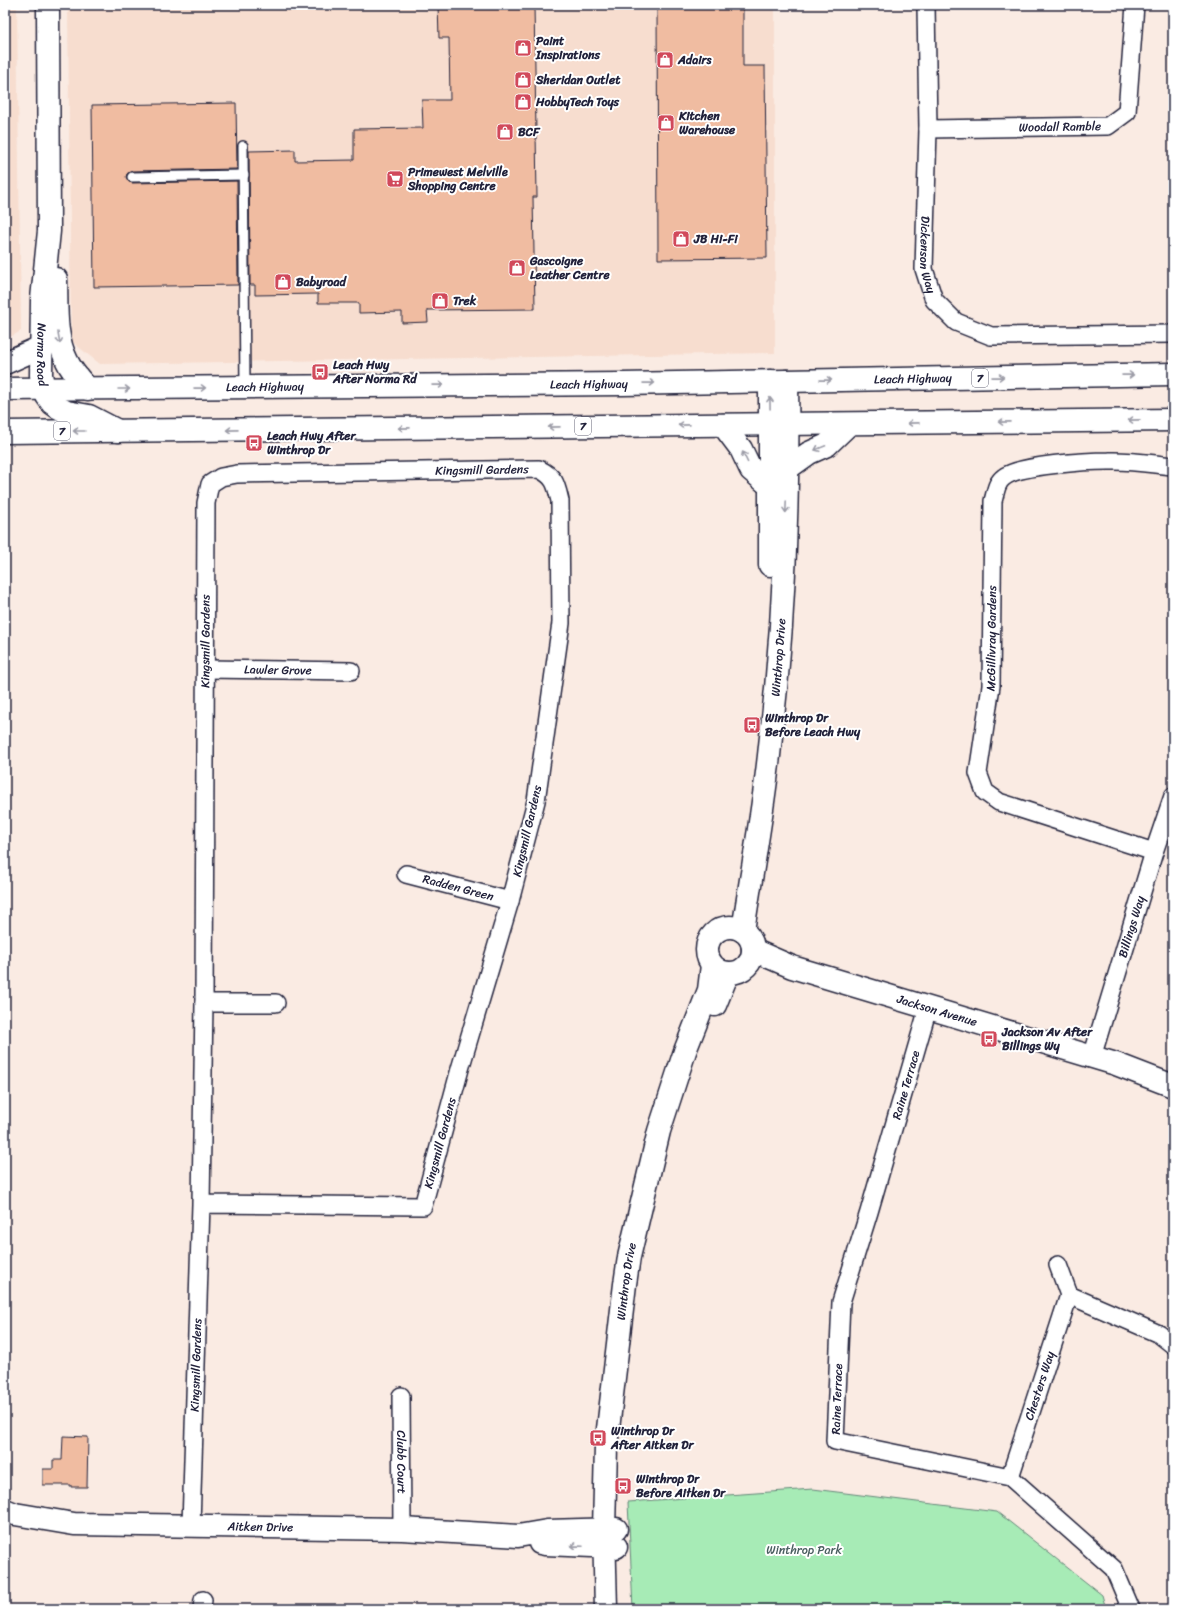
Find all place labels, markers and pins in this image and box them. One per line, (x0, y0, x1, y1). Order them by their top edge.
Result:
place label: Paint Inspirations (535, 30, 601, 66)
shop icon: Paint Inspirations (513, 38, 533, 58)
place label: Adairs (677, 49, 712, 71)
shop icon: Adairs (655, 50, 675, 70)
place label: Sheridan Outlet (535, 69, 621, 91)
shop icon: Sheridan Outlet (513, 70, 533, 90)
place label: HobbyTech Toys (535, 91, 620, 113)
shop icon: HobbyTech Toys (513, 92, 533, 112)
place label: Kitchen Warehouse (678, 105, 736, 141)
shop icon: Kitchen Warehouse (656, 113, 676, 133)
place label: BCF (518, 121, 541, 143)
shop icon: BCF (495, 122, 515, 142)
place label: Primewest Melville Shopping Centre (407, 161, 508, 197)
supermarket icon: Primewest Melville Shopping Centre (385, 169, 405, 189)
place label: JB Hi-Fi (693, 228, 738, 250)
shop icon: JB Hi-Fi (671, 229, 691, 249)
place label: Gascoigne Leather Centre (529, 250, 610, 286)
shop icon: Gascoigne Leather Centre (507, 258, 527, 278)
place label: Babyroad (296, 271, 347, 293)
shop icon: Babyroad (273, 272, 293, 292)
place label: Trek (453, 290, 477, 312)
shop icon: Trek (430, 291, 450, 311)
place label: Leach Hwy After Norma Rd (332, 354, 418, 390)
bus stop icon: Leach Hwy After Norma Rd (310, 362, 330, 382)
place label: Leach Hwy After Winthrop Dr (267, 425, 356, 461)
bus stop icon: Leach Hwy After Winthrop Dr (244, 433, 264, 453)
place label: Winthrop Dr Before Leach Hwy (765, 707, 861, 743)
bus stop icon: Winthrop Dr Before Leach Hwy (742, 715, 762, 735)
place label: Jackson Av After Billings Wy (1001, 1021, 1093, 1057)
bus stop icon: Jackson Av After Billings Wy (979, 1029, 999, 1049)
place label: Winthrop Dr After Aitken Dr (610, 1420, 694, 1456)
bus stop icon: Winthrop Dr After Aitken Dr (588, 1428, 608, 1448)
place label: Winthrop Dr Before Aitken Dr (636, 1468, 726, 1504)
bus stop icon: Winthrop Dr Before Aitken Dr (613, 1476, 633, 1496)

